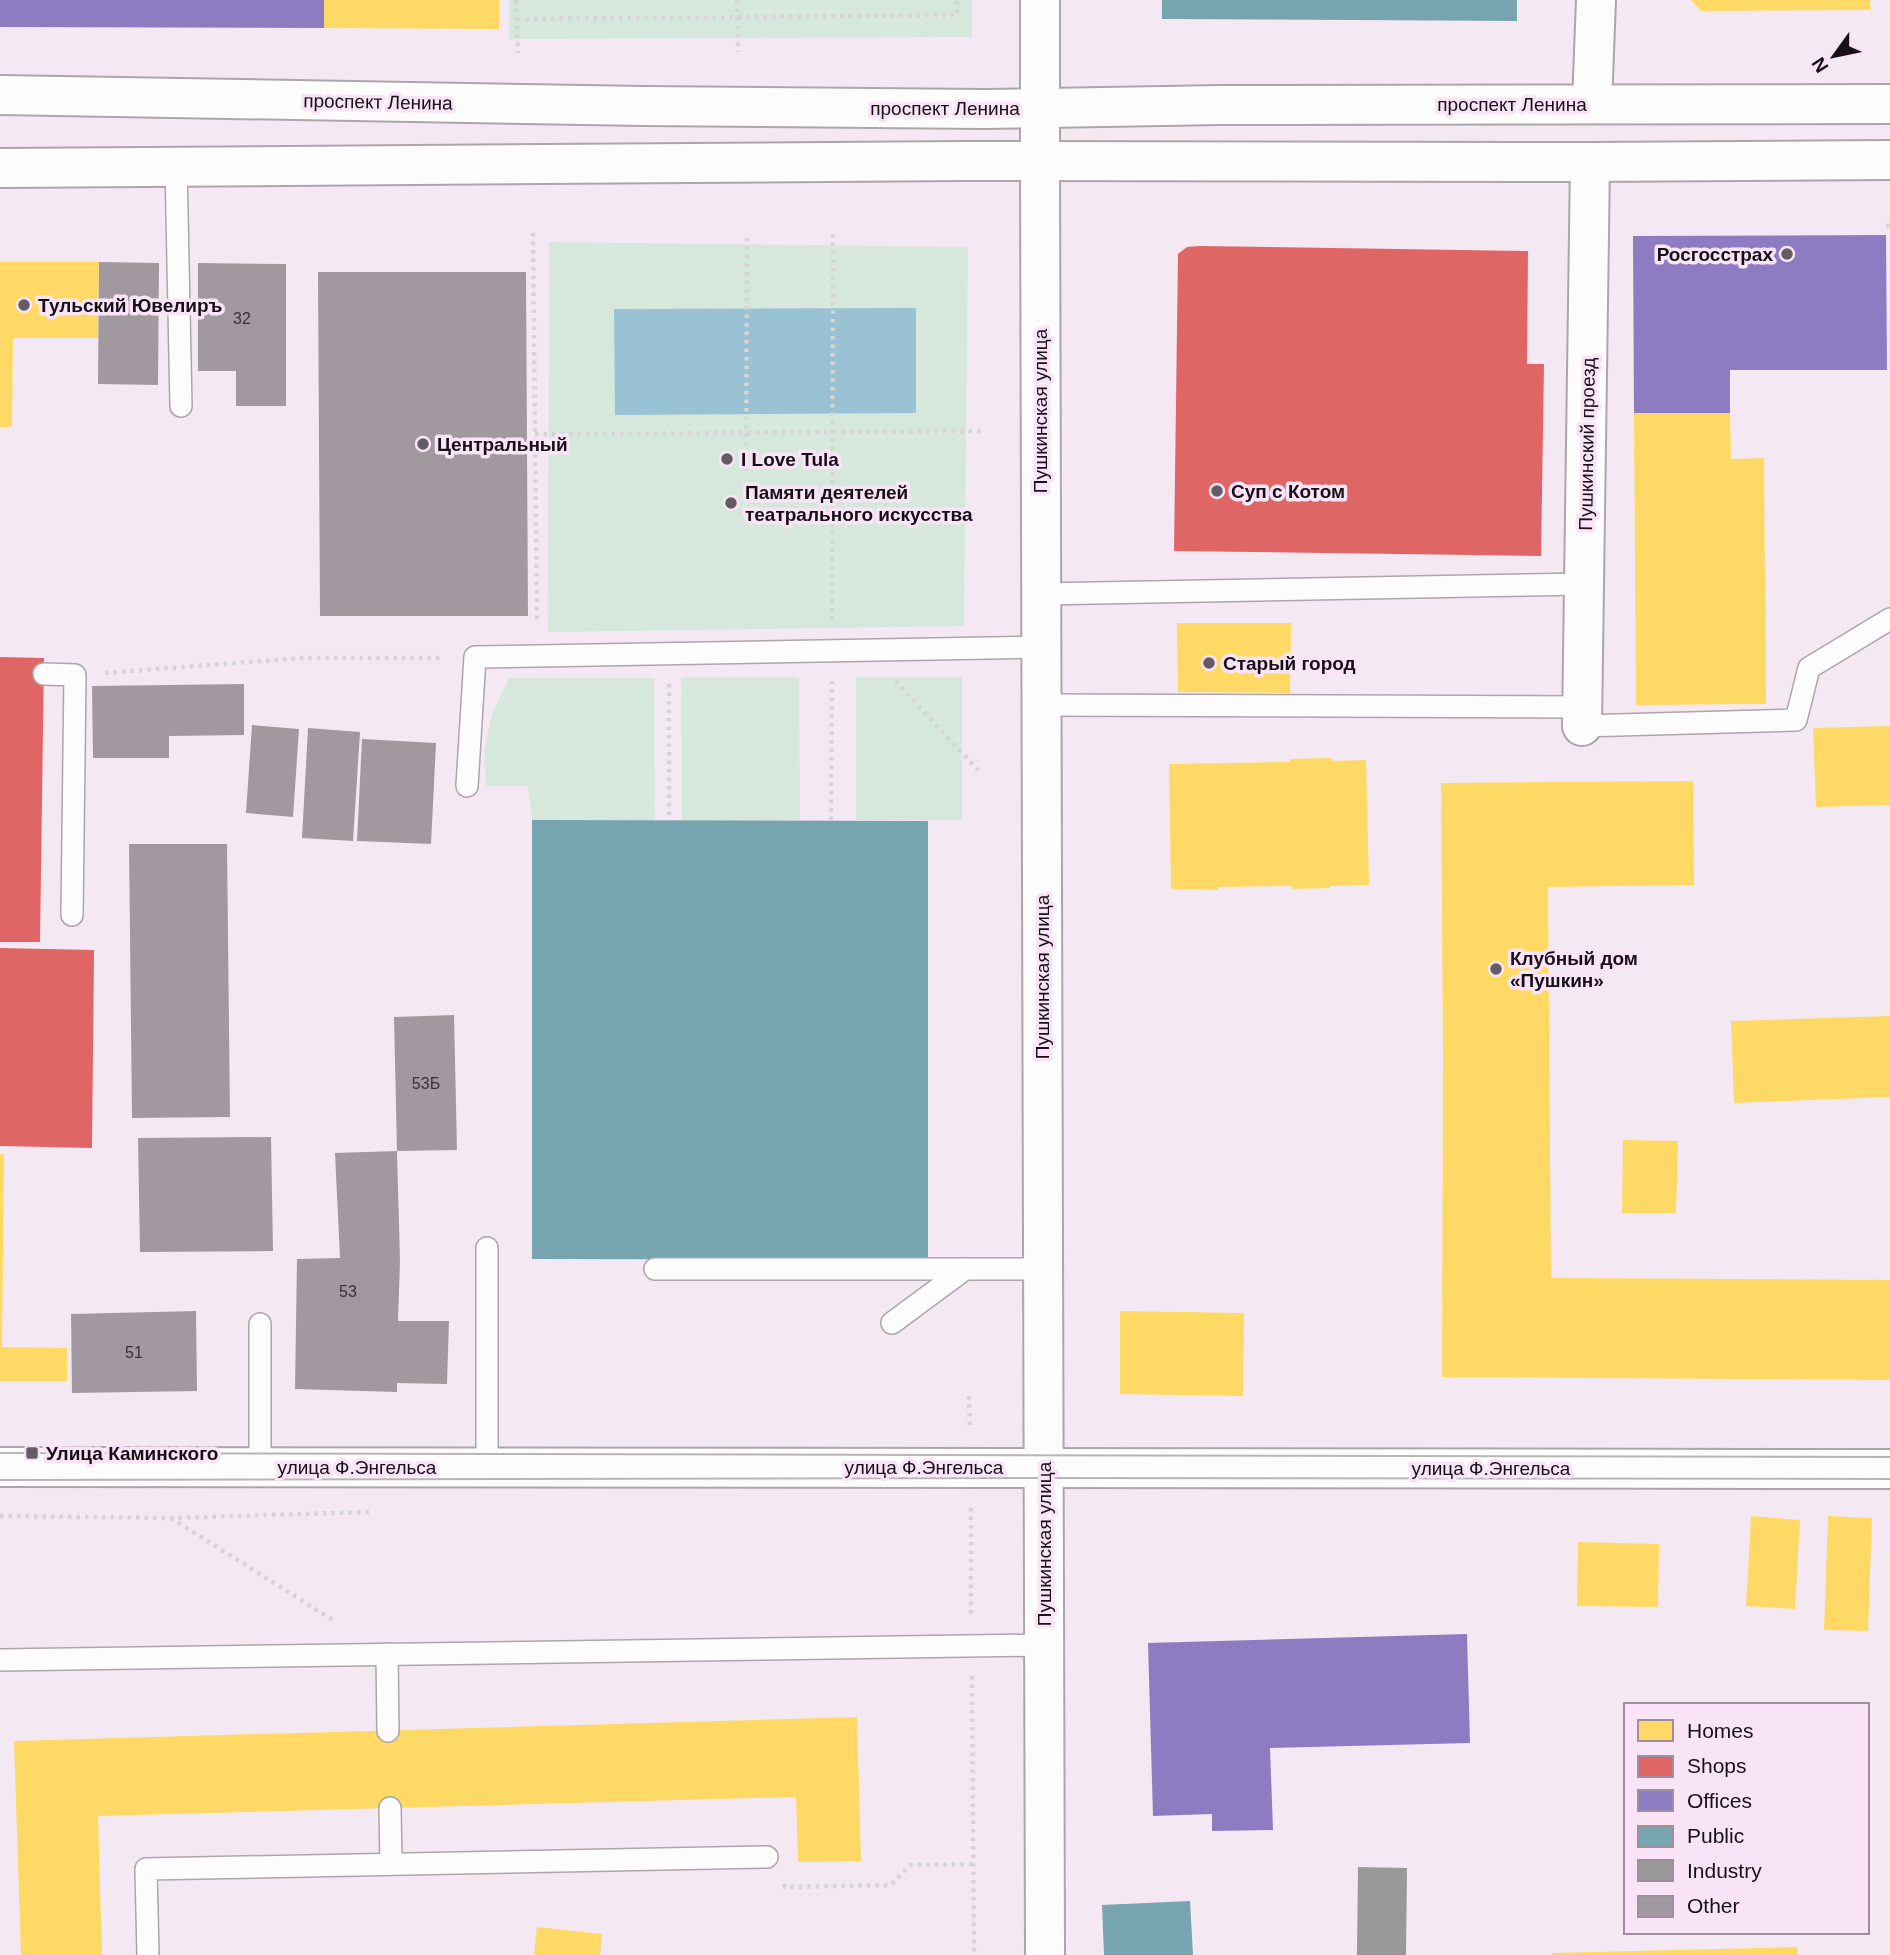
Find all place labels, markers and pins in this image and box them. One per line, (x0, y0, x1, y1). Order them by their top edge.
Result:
place label: Росгосстрах (1657, 244, 1773, 265)
marker: Росгосстрах (1779, 246, 1795, 262)
place label: Тульский Ювелиръ (38, 295, 223, 316)
marker: Тульский Ювелиръ (16, 297, 32, 313)
place label: Центральный (437, 434, 568, 455)
marker: Центральный (415, 436, 431, 452)
place label: I Love Tula (741, 449, 839, 470)
marker: I Love Tula (719, 451, 735, 467)
place label: Суп с Котом (1231, 481, 1345, 502)
place label: Памяти деятелей театрального искусства (745, 482, 973, 525)
marker: Суп с Котом (1209, 483, 1225, 499)
marker: Памяти деятелей театрального искусства (723, 495, 739, 511)
place label: Старый город (1223, 653, 1356, 674)
marker: Старый город (1201, 655, 1217, 671)
place label: Клубный дом «Пушкин» (1510, 948, 1638, 991)
marker: Клубный дом «Пушкин» (1488, 961, 1504, 977)
place label: Улица Каминского (46, 1443, 218, 1464)
marker: Улица Каминского (24, 1445, 40, 1461)

